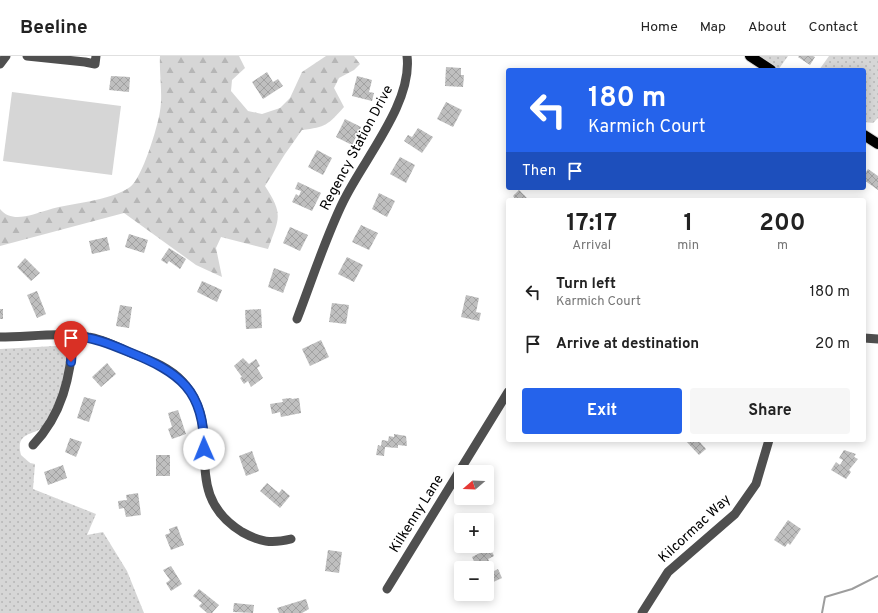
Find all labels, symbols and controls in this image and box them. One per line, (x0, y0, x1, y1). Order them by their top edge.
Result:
text: Beeline (20, 16, 88, 40)
text: Home (641, 19, 678, 36)
text: Map (700, 19, 726, 36)
text: About (748, 19, 787, 36)
text: Contact (809, 19, 858, 36)
text: 180 m (588, 81, 666, 117)
street label: Regency Station Drive (317, 82, 397, 214)
icon: left (522, 84, 574, 136)
text: Karmich Court (588, 116, 706, 139)
icon: arrive (564, 160, 586, 182)
text: Then (522, 162, 556, 181)
text: 17:17 (566, 209, 617, 239)
text: 1 (683, 209, 693, 239)
text: 200 (759, 209, 806, 239)
text: Arrival (572, 238, 611, 254)
text: min (677, 238, 699, 254)
text: m (777, 238, 788, 254)
text: Turn left (556, 275, 616, 294)
icon: left (522, 281, 544, 303)
text: 180 m (810, 283, 850, 302)
text: Karmich Court (556, 294, 641, 310)
pin (54, 321, 88, 362)
icon: arrive (60, 327, 82, 349)
icon: arrive (522, 333, 544, 355)
text: Arrive at destination (556, 335, 699, 354)
text: 20 m (815, 335, 850, 354)
button: Exit (522, 388, 682, 434)
button: Share (690, 388, 850, 434)
position arrow (183, 428, 225, 470)
north arrow (454, 465, 494, 505)
map controls (454, 465, 494, 601)
street label: Kilkenny Lane (386, 472, 448, 556)
street label: Kilcormac Way (655, 491, 735, 567)
button: + (454, 513, 494, 553)
button: − (454, 561, 494, 601)

